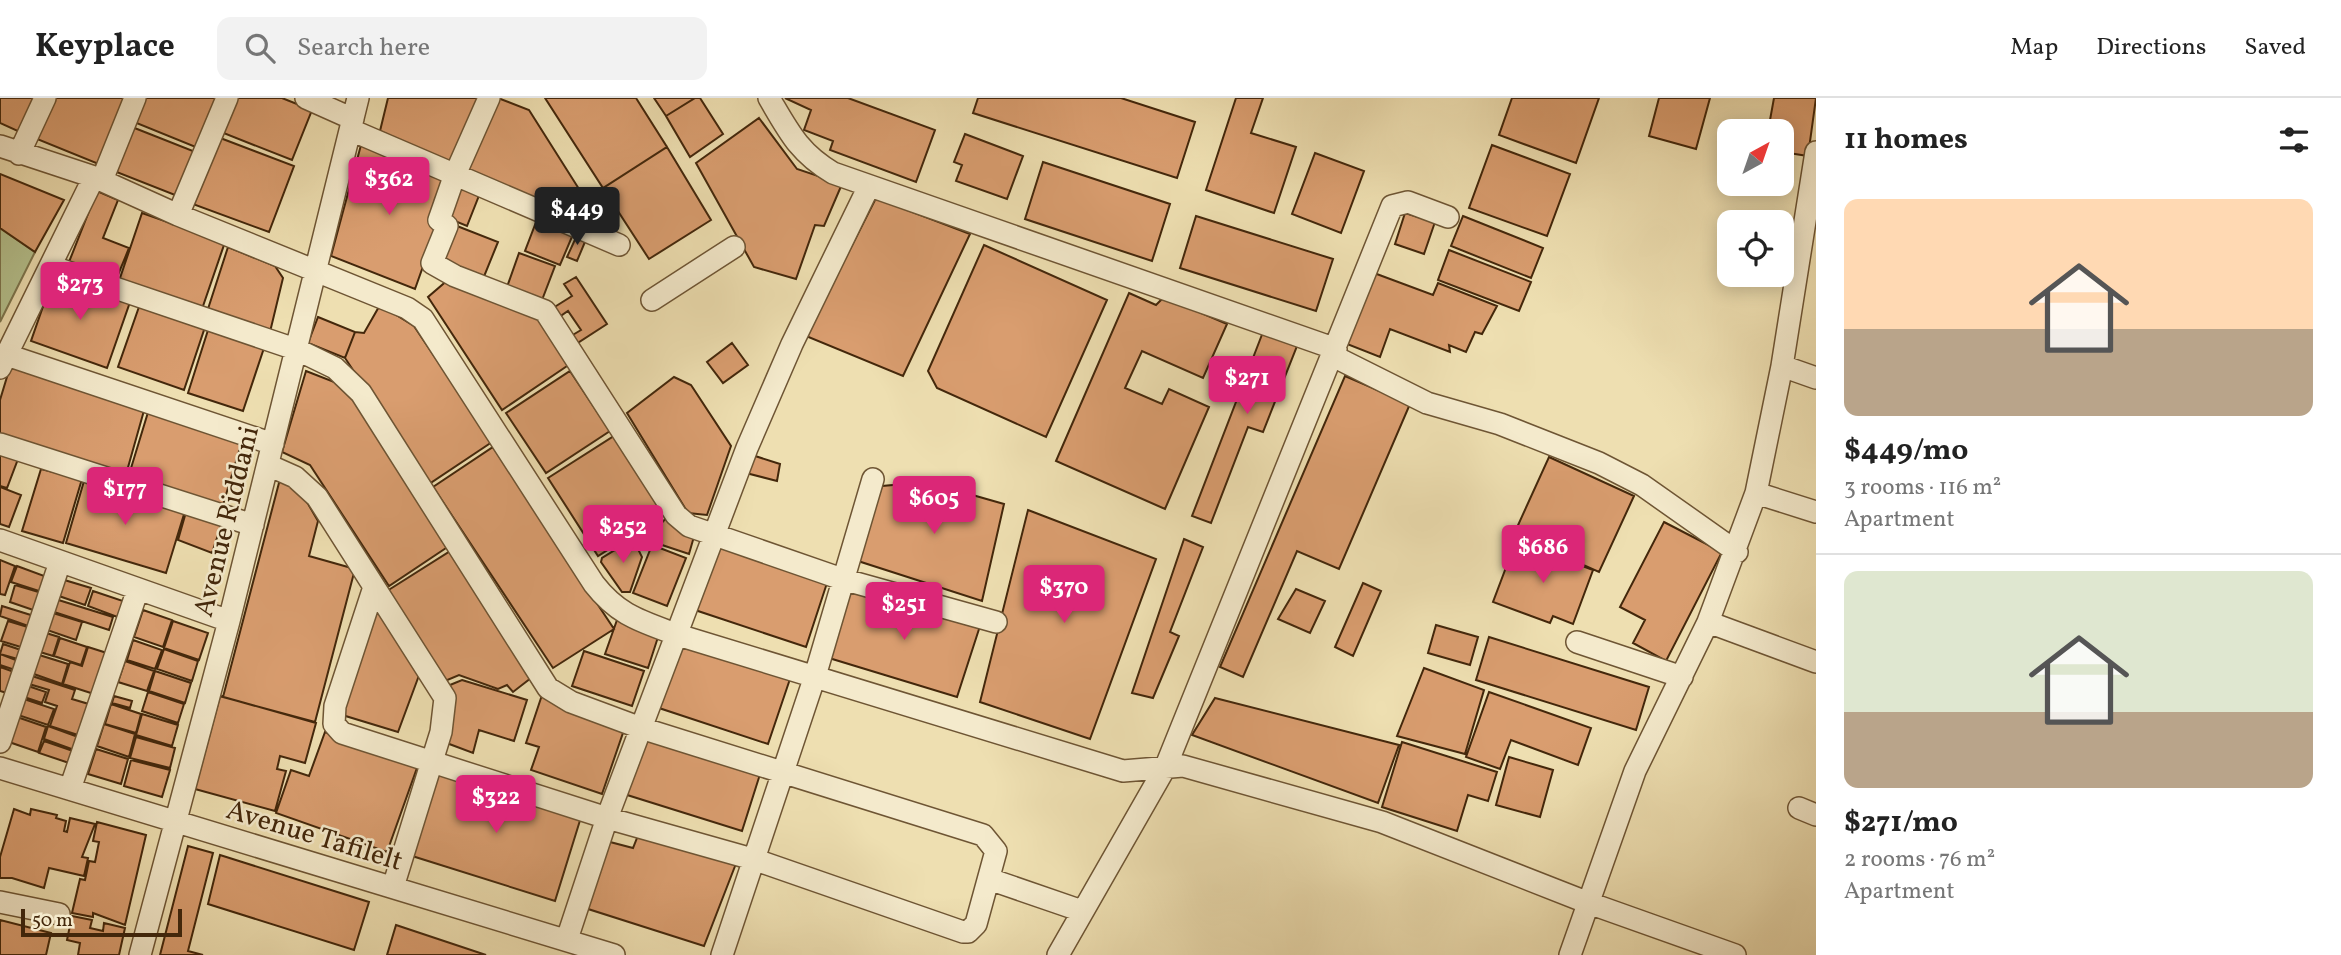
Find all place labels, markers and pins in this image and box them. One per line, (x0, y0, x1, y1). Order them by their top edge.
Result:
pin: $362 (348, 158, 430, 217)
pin: $449 (536, 188, 618, 247)
pin: $273 (39, 262, 121, 322)
pin: $271 (1206, 356, 1288, 416)
pin: $177 (84, 468, 166, 527)
pin: $605 (893, 476, 975, 536)
pin: $252 (582, 505, 664, 565)
pin: $686 (1502, 526, 1584, 585)
pin: $370 (1023, 566, 1105, 625)
pin: $251 (863, 582, 945, 642)
pin: $322 (455, 776, 537, 835)

